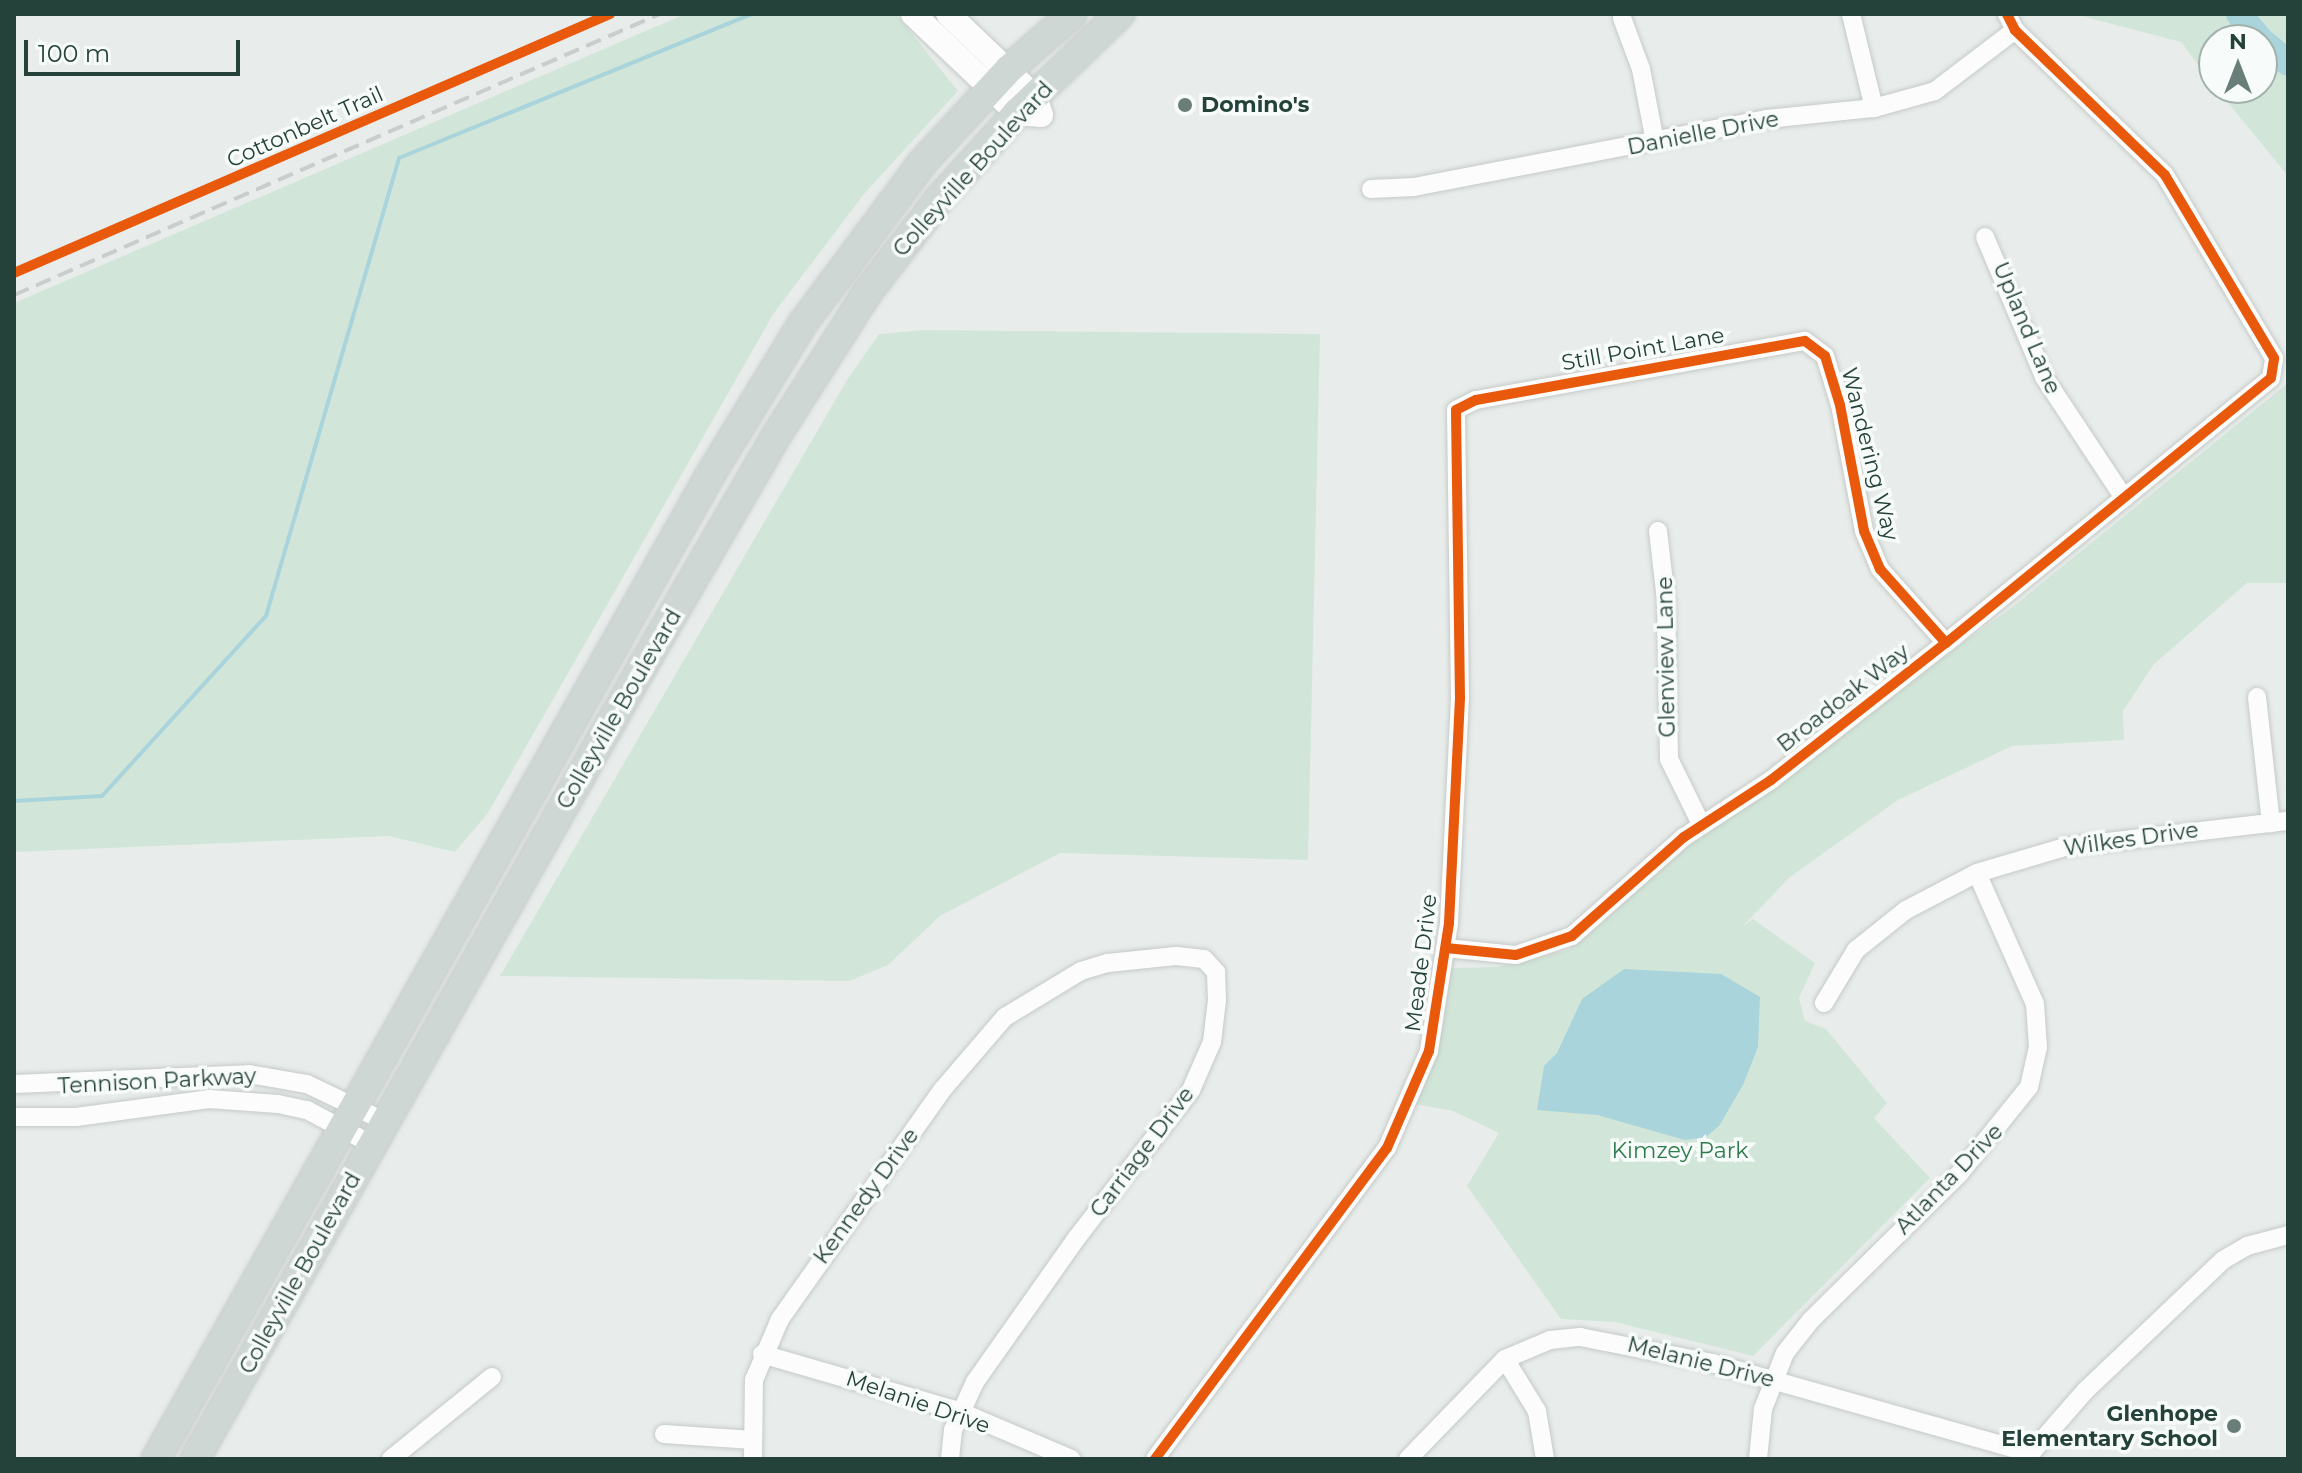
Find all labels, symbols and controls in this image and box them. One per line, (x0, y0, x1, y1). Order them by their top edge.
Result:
scale bar (28, 24, 244, 74)
north arrow (2198, 24, 2278, 104)
text: N (2229, 28, 2247, 55)
text: 100 m (38, 39, 110, 68)
street label: Colleyville Boulevard (887, 76, 1059, 262)
street label: Cottonbelt Trail (223, 81, 387, 173)
place label: Domino's (1201, 92, 1309, 118)
marker: Domino's (1176, 96, 1194, 114)
street label: Danielle Drive (1625, 105, 1781, 161)
street label: Upland Lane (1987, 258, 2067, 398)
street label: Still Point Lane (1560, 322, 1726, 376)
street label: Wandering Way (1836, 365, 1904, 543)
street label: Glenview Lane (1651, 576, 1681, 738)
street label: Colleyville Boulevard (551, 604, 687, 814)
street label: Broadoak Way (1772, 638, 1914, 758)
street label: Wilkes Drive (2062, 816, 2200, 862)
street label: Meade Drive (1399, 893, 1443, 1033)
street label: Tennison Parkway (57, 1063, 257, 1099)
street label: Carriage Drive (1084, 1082, 1200, 1222)
street label: Atlanta Drive (1890, 1118, 2008, 1240)
street label: Kennedy Drive (808, 1123, 924, 1269)
park label: Kimzey Park (1611, 1138, 1749, 1164)
street label: Colleyville Boulevard (234, 1168, 366, 1378)
street label: Melanie Drive (1625, 1331, 1777, 1393)
street label: Melanie Drive (842, 1365, 994, 1439)
place label: Glenhope Elementary School (2001, 1400, 2218, 1452)
marker: Glenhope Elementary School (2225, 1417, 2243, 1435)

